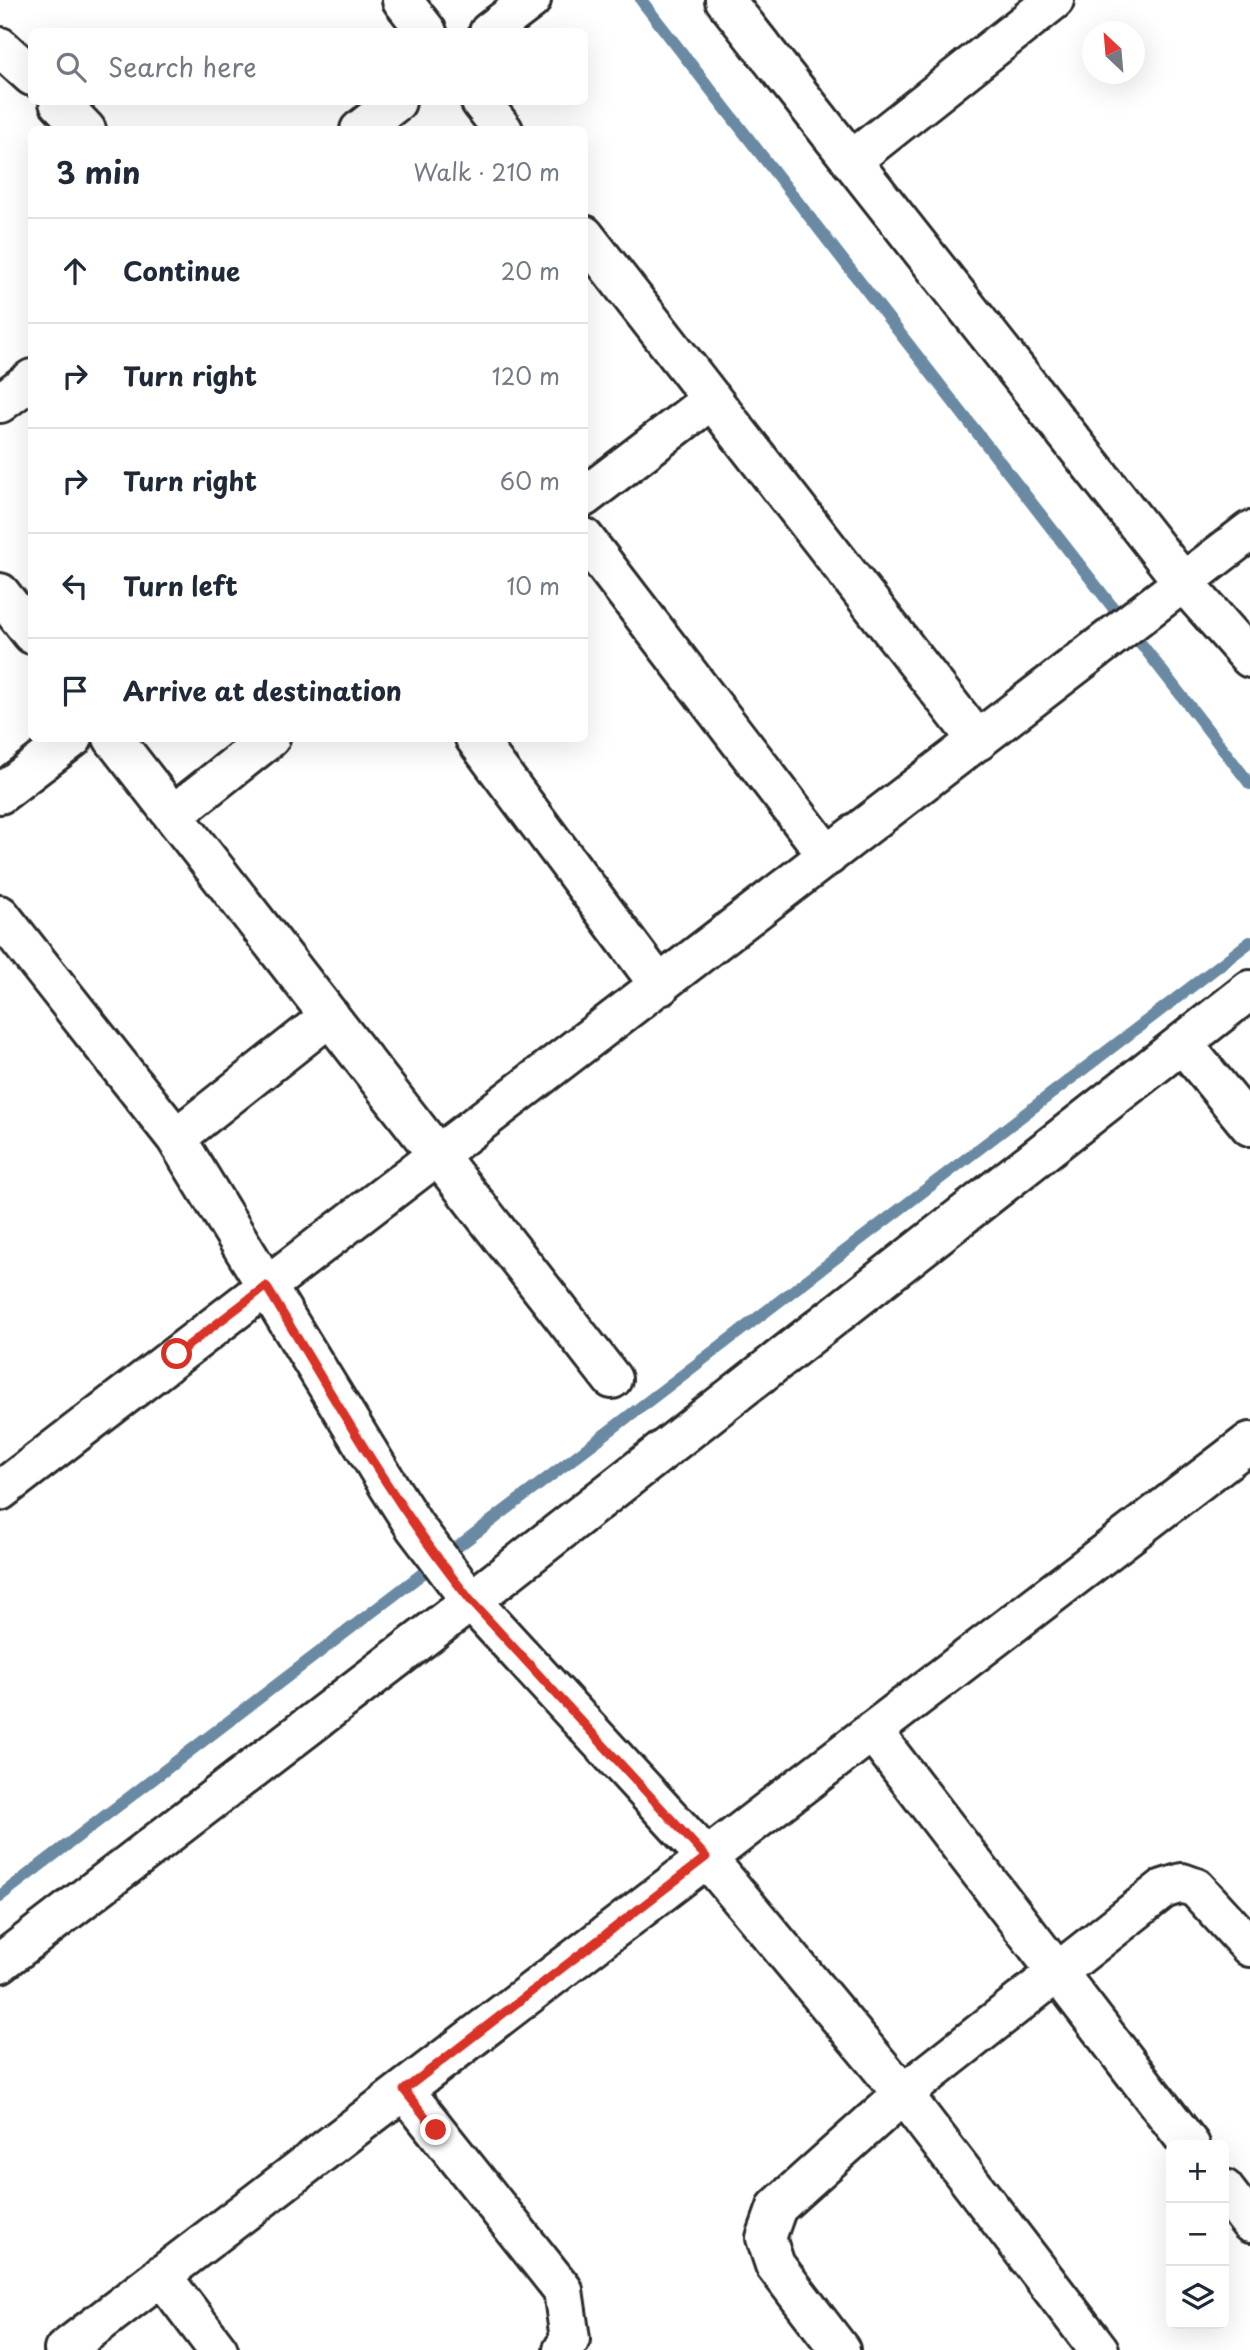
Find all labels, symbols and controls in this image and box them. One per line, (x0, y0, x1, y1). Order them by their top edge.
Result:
north arrow (1082, 21, 1145, 84)
search box (28, 28, 588, 105)
text: Search here (108, 47, 257, 86)
icon: search (52, 48, 90, 86)
text: 3 min (56, 149, 141, 194)
text: Walk · 210 m (413, 154, 560, 189)
text: Continue (123, 251, 240, 290)
icon: ahead (56, 252, 94, 290)
text: 20 m (501, 253, 560, 288)
text: Turn right (123, 356, 257, 395)
icon: right (56, 357, 94, 395)
text: 120 m (492, 358, 560, 393)
text: Turn right (123, 461, 257, 500)
icon: right (56, 462, 94, 500)
text: 60 m (500, 463, 560, 498)
text: Turn left (123, 566, 238, 605)
icon: left (56, 567, 94, 605)
text: 10 m (506, 568, 560, 603)
text: Arrive at destination (123, 671, 402, 710)
icon: arrive (56, 672, 94, 710)
route start (161, 1338, 192, 1369)
route end (420, 2114, 451, 2145)
map controls (1166, 2140, 1229, 2329)
button: + (1166, 2140, 1229, 2203)
button: − (1166, 2203, 1229, 2266)
button: layers (1166, 2266, 1229, 2329)

